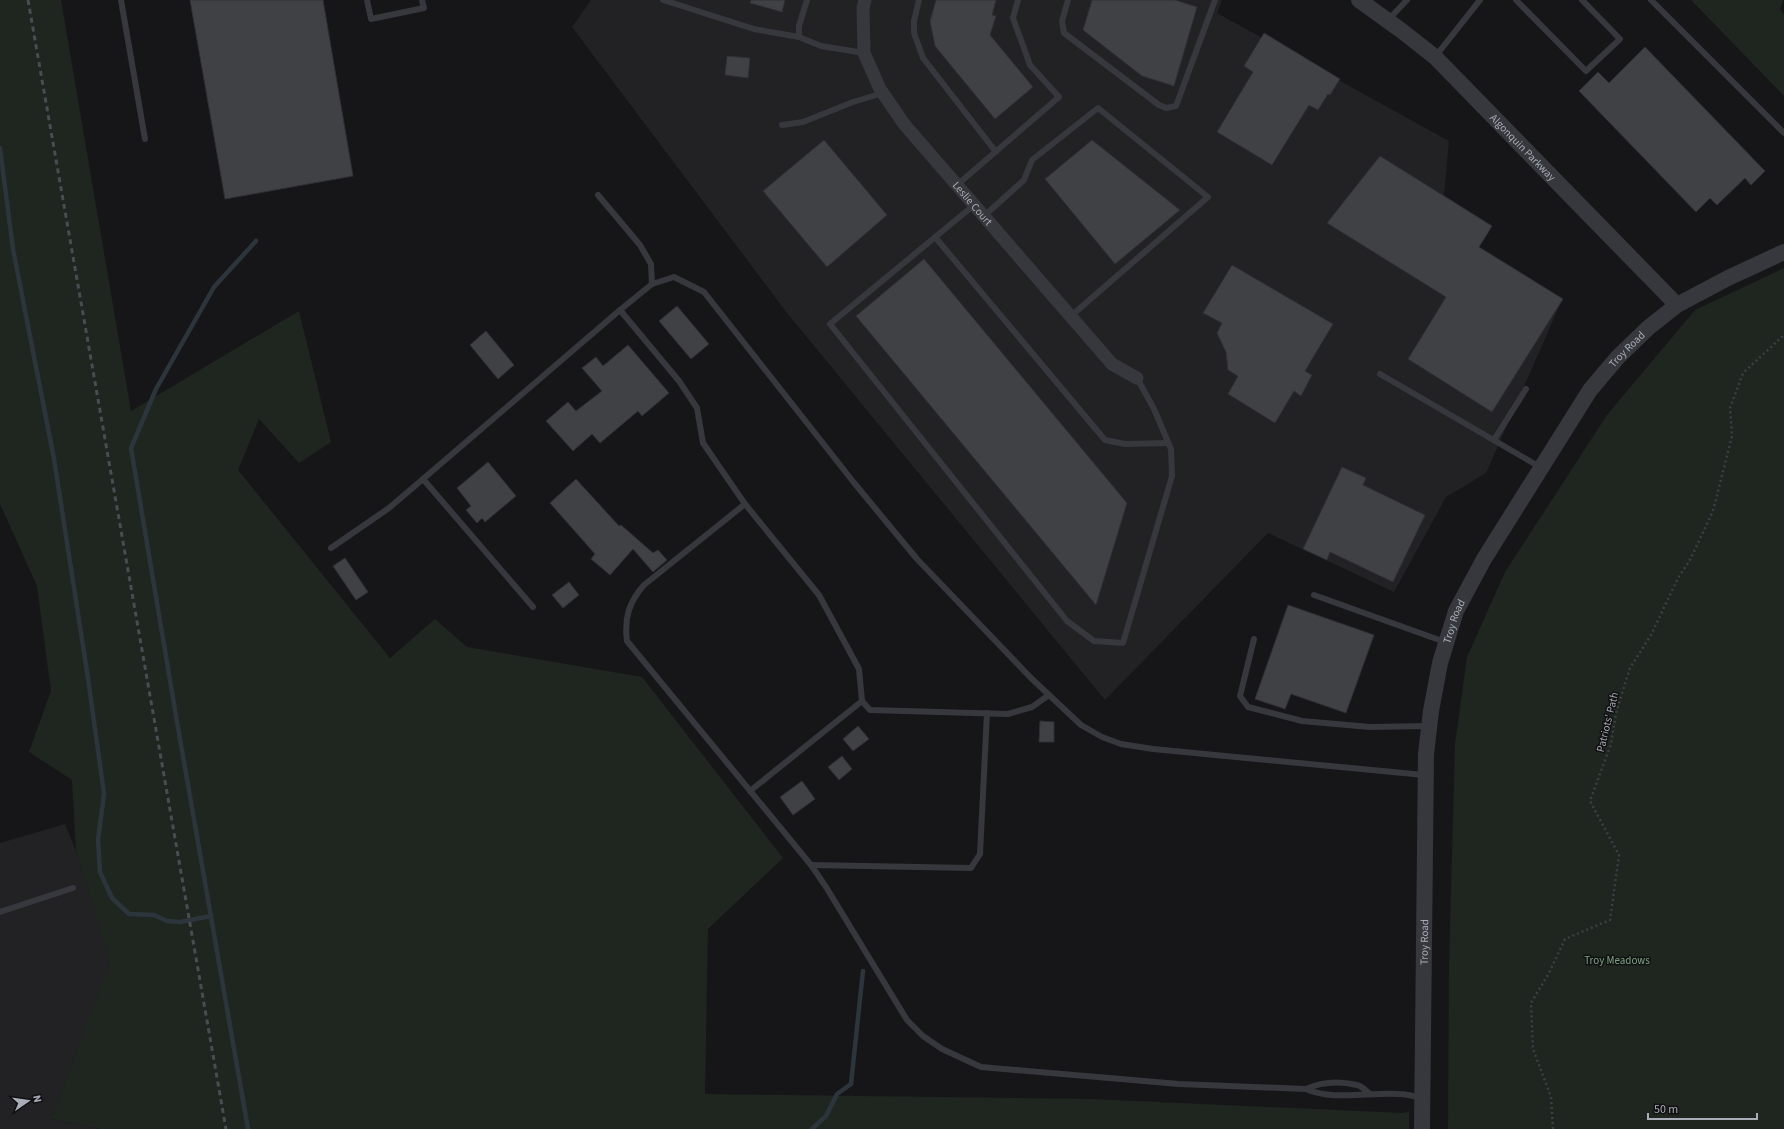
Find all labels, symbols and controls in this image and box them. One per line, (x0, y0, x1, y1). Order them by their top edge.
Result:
street label: Algonquin Parkway (1486, 111, 1559, 184)
street label: Leslie Court (949, 178, 996, 229)
street label: Troy Road (1605, 328, 1648, 371)
street label: Troy Road (1439, 597, 1469, 645)
street label: Patriots' Path (1593, 691, 1622, 754)
street label: Troy Road (1417, 919, 1432, 965)
park label: Troy Meadows (1584, 953, 1650, 968)
north arrow (8, 1081, 48, 1121)
text: N (29, 1094, 45, 1104)
scale bar (1648, 1095, 1757, 1121)
text: 50 m (1654, 1101, 1678, 1118)

